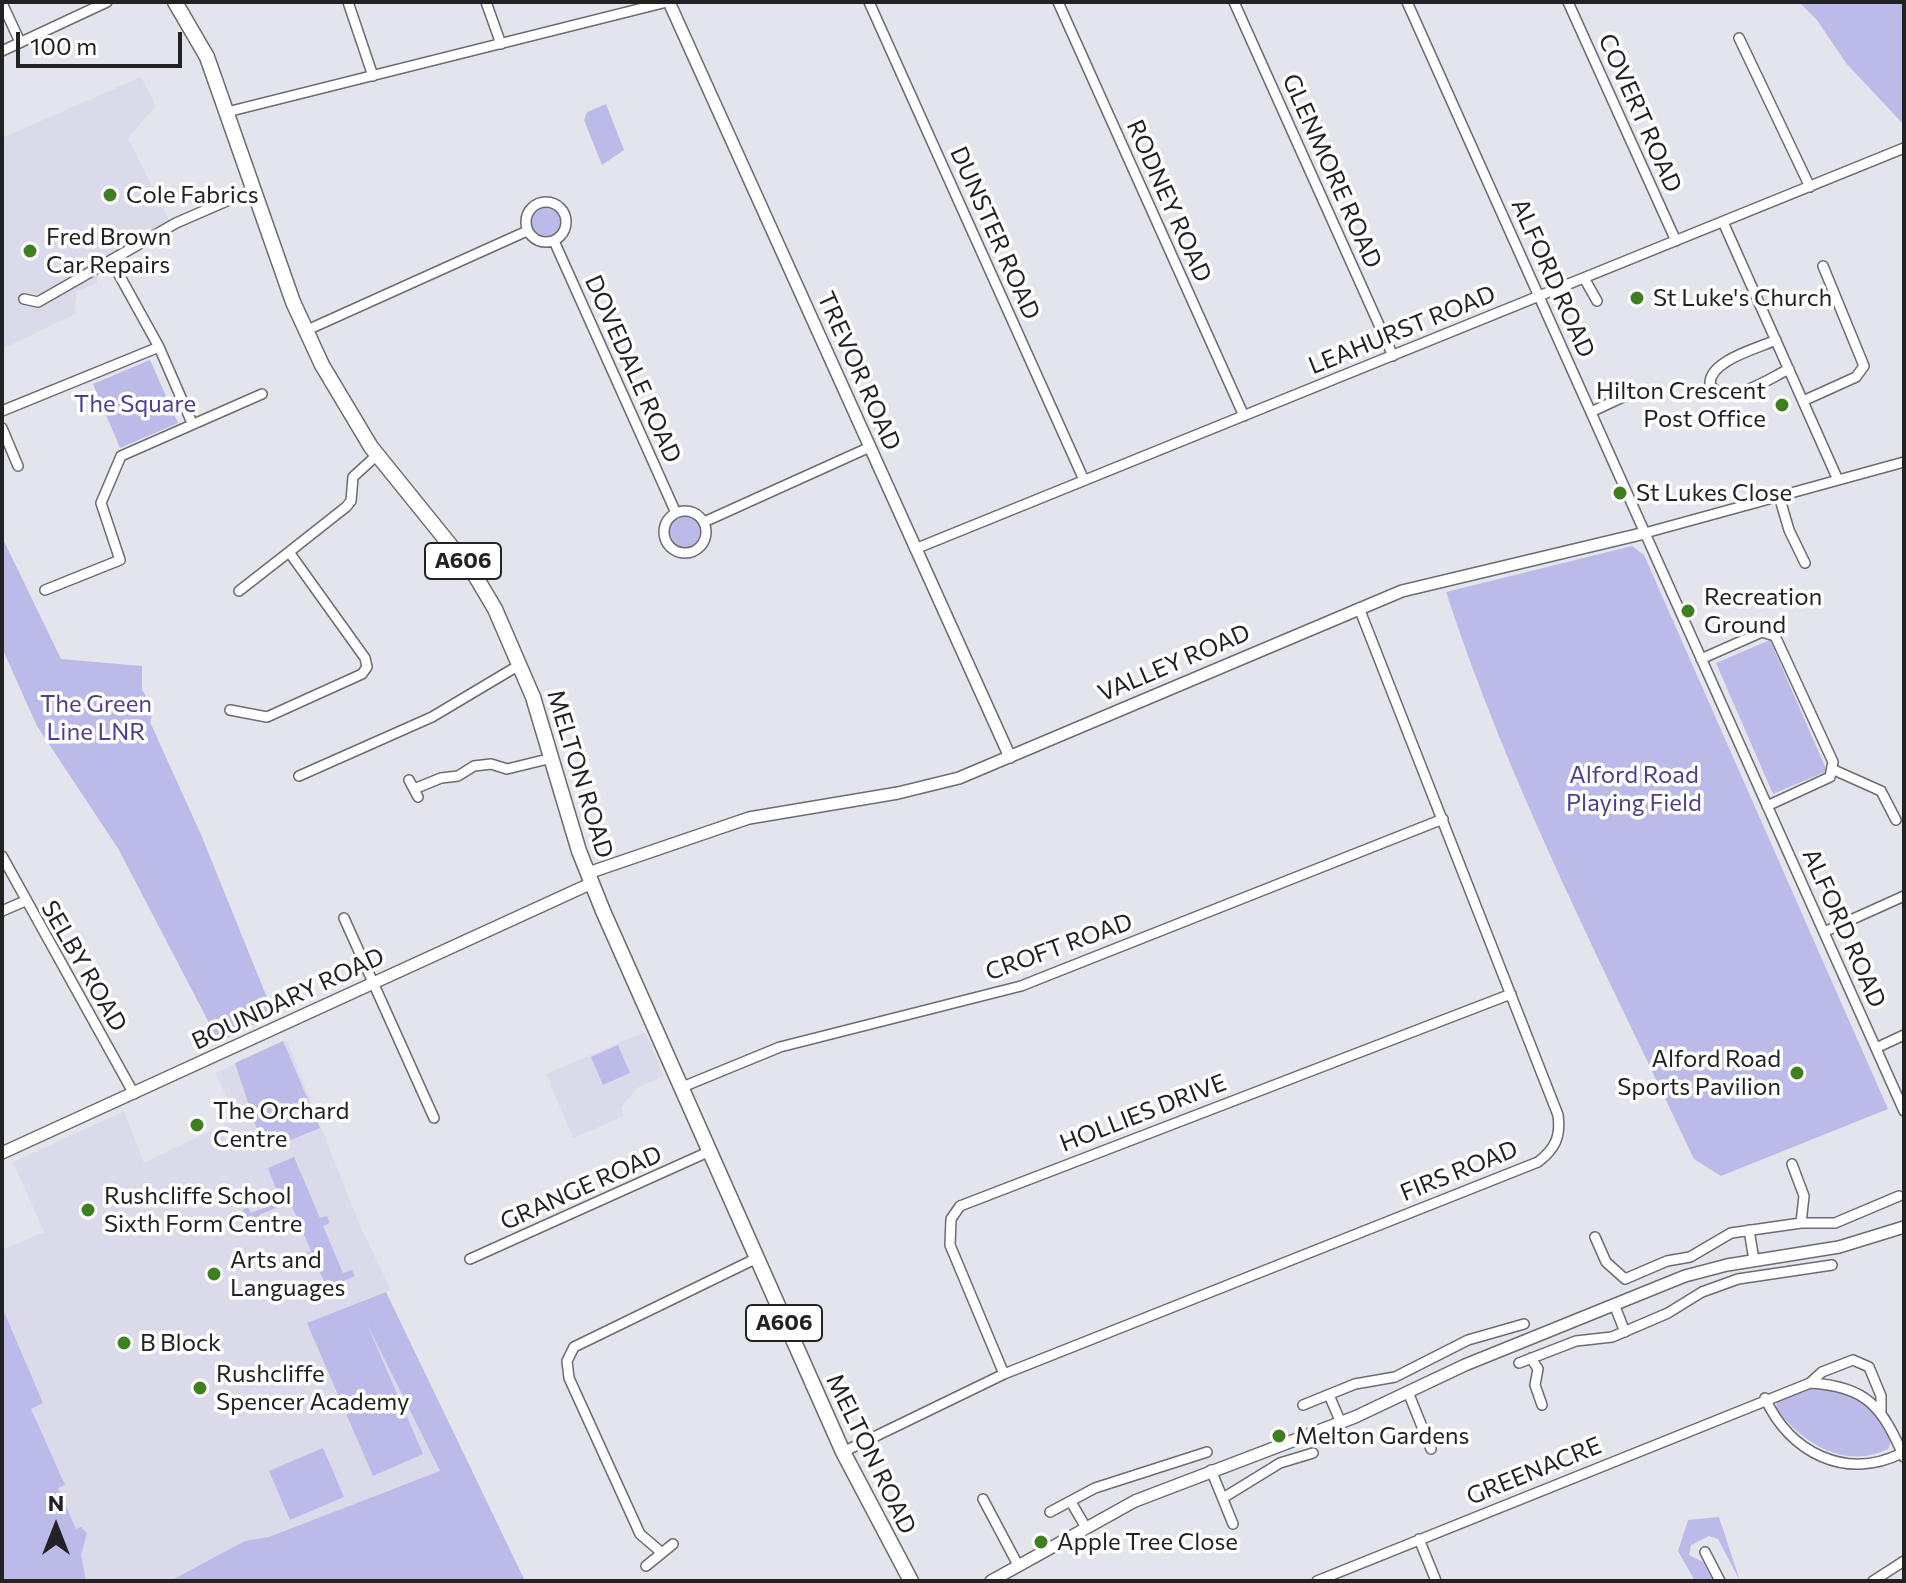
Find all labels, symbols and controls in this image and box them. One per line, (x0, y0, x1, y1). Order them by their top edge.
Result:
scale bar (20, 16, 186, 66)
street label: COVERT ROAD (1592, 29, 1688, 197)
text: 100 m (30, 31, 97, 60)
street label: GLENMORE ROAD (1276, 69, 1388, 273)
street label: RODNEY ROAD (1120, 115, 1218, 287)
street label: DUNSTER ROAD (944, 142, 1046, 324)
place label: Cole Fabrics (126, 181, 259, 209)
marker: Cole Fabrics (101, 186, 119, 204)
street label: ALFORD ROAD (1505, 194, 1601, 362)
place label: Fred Brown Car Repairs (46, 223, 171, 279)
marker: Fred Brown Car Repairs (21, 242, 39, 260)
street label: DOVEDALE ROAD (579, 271, 687, 467)
street label: LEAHURST ROAD (1304, 279, 1500, 381)
place label: St Luke's Church (1653, 284, 1832, 312)
street label: TREVOR ROAD (811, 287, 907, 455)
marker: St Luke's Church (1628, 289, 1646, 307)
place label: Hilton Crescent Post Office (1596, 377, 1766, 433)
park label: The Square (74, 390, 196, 418)
marker: Hilton Crescent Post Office (1773, 396, 1791, 414)
place label: St Lukes Close (1636, 479, 1792, 507)
marker: St Lukes Close (1611, 484, 1629, 502)
road number: A606 (425, 543, 501, 579)
place label: Recreation Ground (1704, 583, 1822, 639)
marker: Recreation Ground (1679, 602, 1697, 620)
street label: VALLEY ROAD (1094, 618, 1254, 708)
street label: MELTON ROAD (541, 686, 619, 862)
park label: The Green Line LNR (40, 690, 152, 746)
park label: Alford Road Playing Field (1566, 761, 1702, 817)
street label: ALFORD ROAD (1796, 844, 1892, 1012)
street label: SELBY ROAD (35, 895, 133, 1037)
street label: CROFT ROAD (982, 907, 1136, 987)
street label: BOUNDARY ROAD (187, 942, 389, 1056)
place label: Alford Road Sports Pavilion (1617, 1045, 1781, 1101)
marker: Alford Road Sports Pavilion (1788, 1064, 1806, 1082)
street label: HOLLIES DRIVE (1056, 1068, 1230, 1158)
place label: The Orchard Centre (213, 1097, 349, 1153)
marker: The Orchard Centre (188, 1116, 206, 1134)
street label: FIRS ROAD (1396, 1134, 1522, 1208)
street label: GRANGE ROAD (496, 1140, 666, 1236)
place label: Rushcliffe School Sixth Form Centre (104, 1182, 302, 1238)
marker: Rushcliffe School Sixth Form Centre (79, 1201, 97, 1219)
place label: Arts and Languages (230, 1246, 345, 1302)
marker: Arts and Languages (205, 1265, 223, 1283)
road number: A606 (746, 1305, 822, 1341)
place label: B Block (140, 1329, 221, 1357)
marker: B Block (115, 1334, 133, 1352)
place label: Rushcliffe Spencer Academy (216, 1360, 409, 1416)
street label: MELTON ROAD (820, 1369, 922, 1539)
marker: Rushcliffe Spencer Academy (191, 1379, 209, 1397)
place label: Melton Gardens (1295, 1422, 1470, 1450)
marker: Melton Gardens (1270, 1427, 1288, 1445)
street label: GREENACRE (1462, 1431, 1606, 1511)
north arrow (16, 1487, 96, 1567)
text: N (48, 1489, 64, 1516)
place label: Apple Tree Close (1057, 1528, 1238, 1556)
marker: Apple Tree Close (1032, 1533, 1050, 1551)

